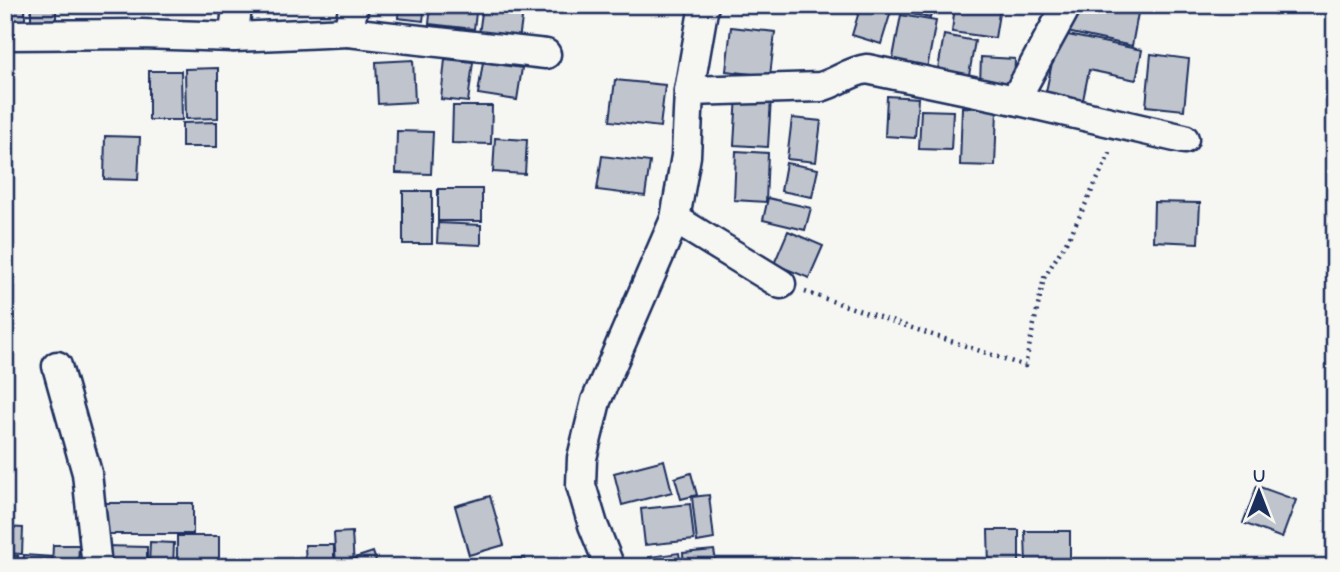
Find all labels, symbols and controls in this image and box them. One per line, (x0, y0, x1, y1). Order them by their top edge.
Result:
north arrow (1224, 456, 1294, 526)
text: U (1253, 465, 1265, 487)

